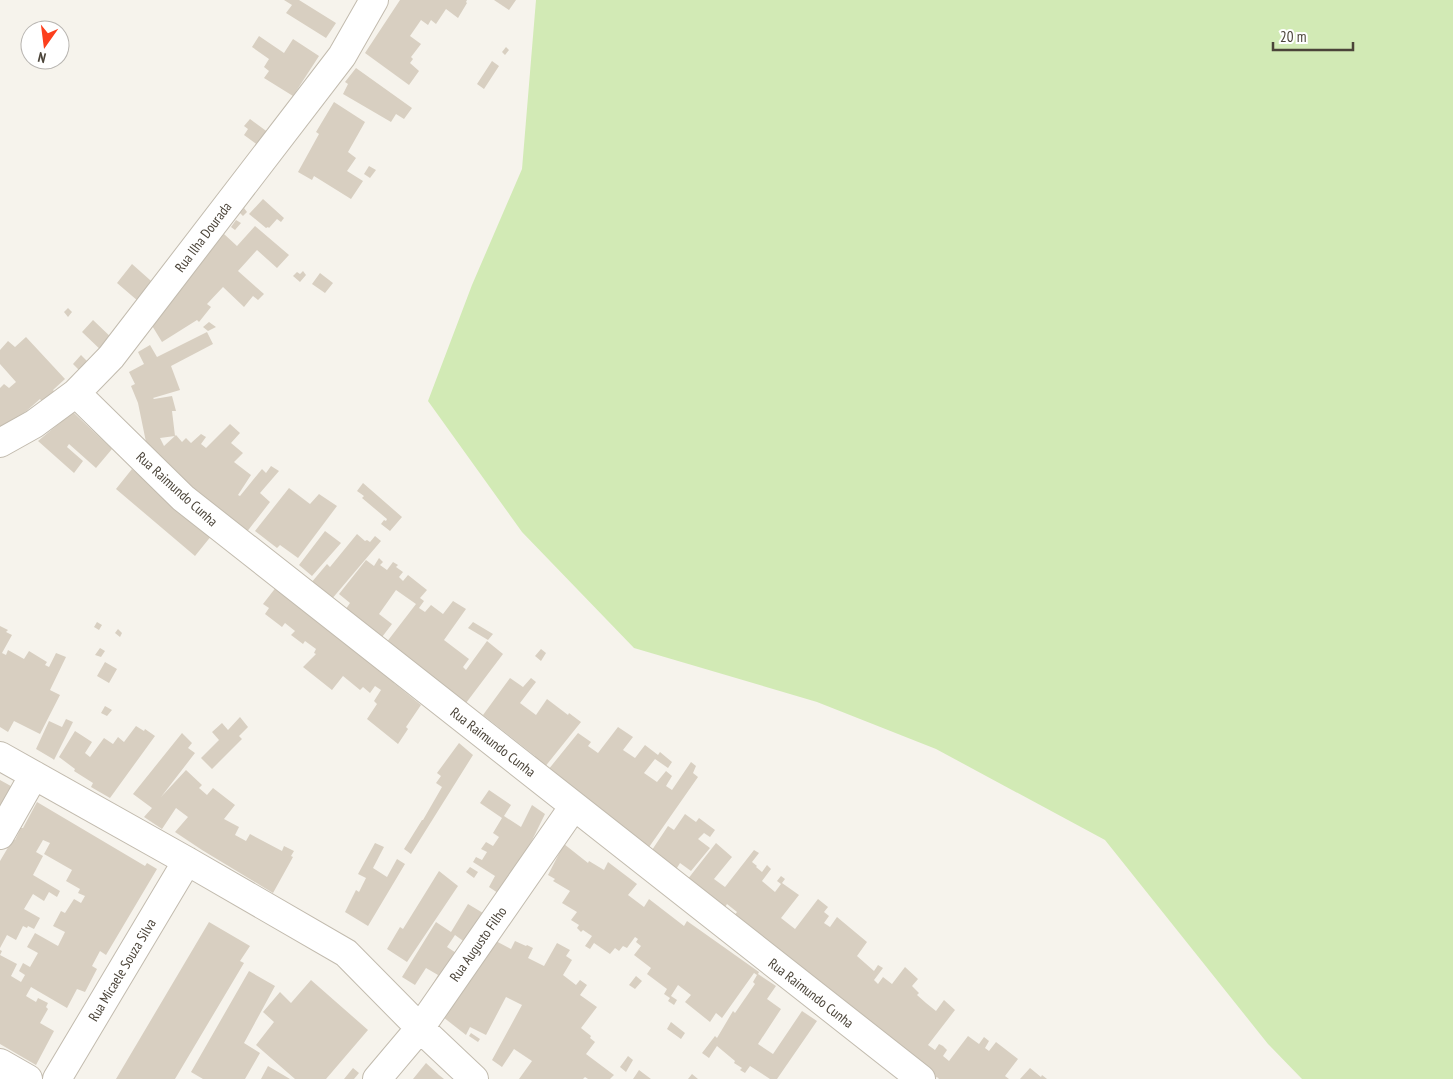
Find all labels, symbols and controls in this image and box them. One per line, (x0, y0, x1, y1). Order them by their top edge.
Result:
north arrow (20, 20, 70, 70)
scale bar (1273, 20, 1353, 52)
text: 20 m (1280, 27, 1306, 46)
text: N (36, 48, 48, 67)
street label: Rua Ilha Dourada (171, 198, 235, 276)
street label: Rua Raimundo Cunha (133, 448, 221, 530)
street label: Rua Raimundo Cunha (447, 703, 539, 781)
street label: Rua Augusto Filho (446, 903, 510, 985)
street label: Rua Micaele Souza Silva (84, 915, 160, 1025)
street label: Rua Raimundo Cunha (765, 954, 857, 1032)

